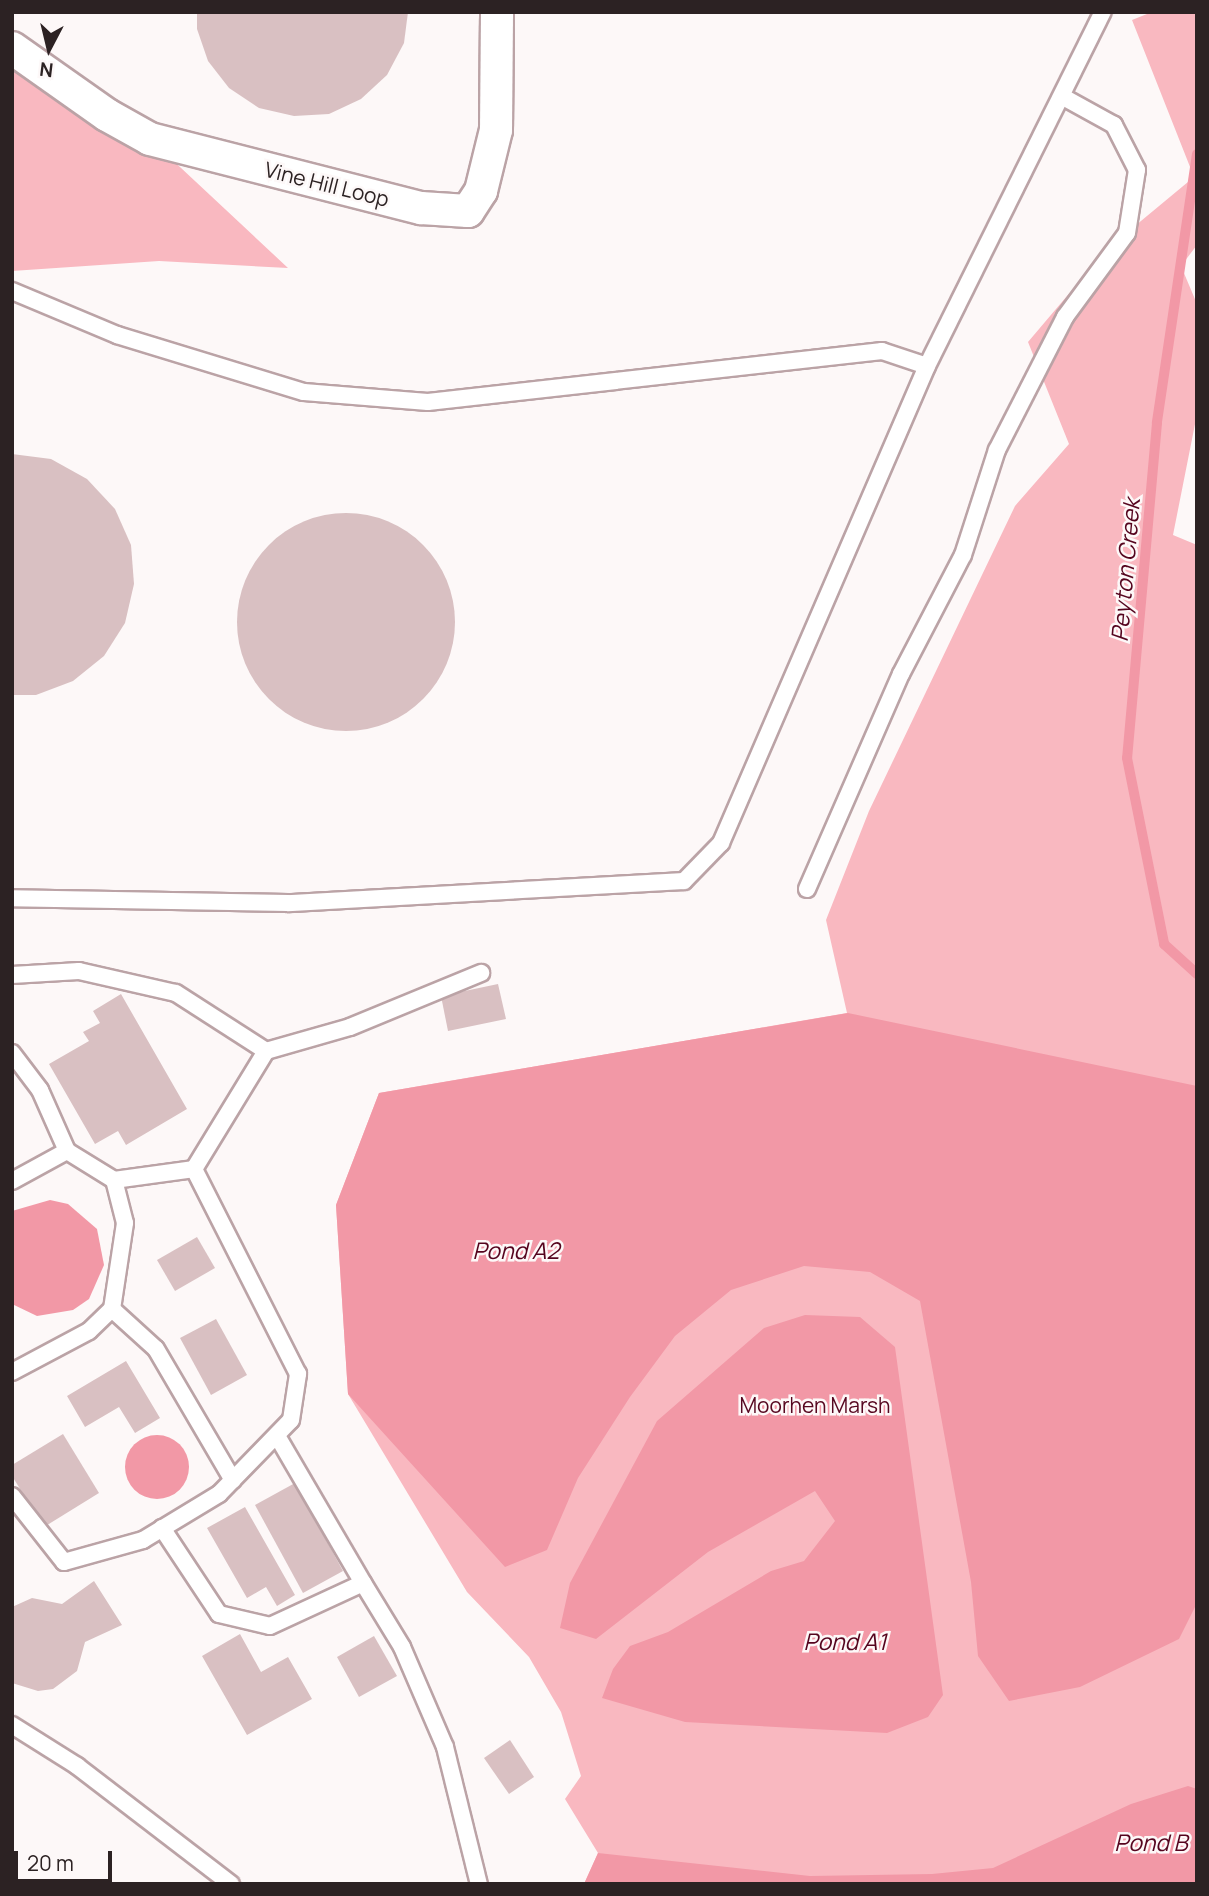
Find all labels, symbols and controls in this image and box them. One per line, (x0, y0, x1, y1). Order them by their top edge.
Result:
north arrow (14, 14, 84, 84)
text: N (38, 56, 55, 84)
street label: Vine Hill Loop (262, 156, 392, 212)
water label: Peyton Creek (1105, 497, 1145, 643)
water label: Pond A2 (473, 1236, 559, 1264)
park label: Moorhen Marsh (739, 1392, 891, 1418)
water label: Pond A1 (804, 1627, 886, 1655)
water label: Pond B (1114, 1828, 1188, 1856)
scale bar (18, 1836, 116, 1880)
text: 20 m (27, 1849, 74, 1877)

